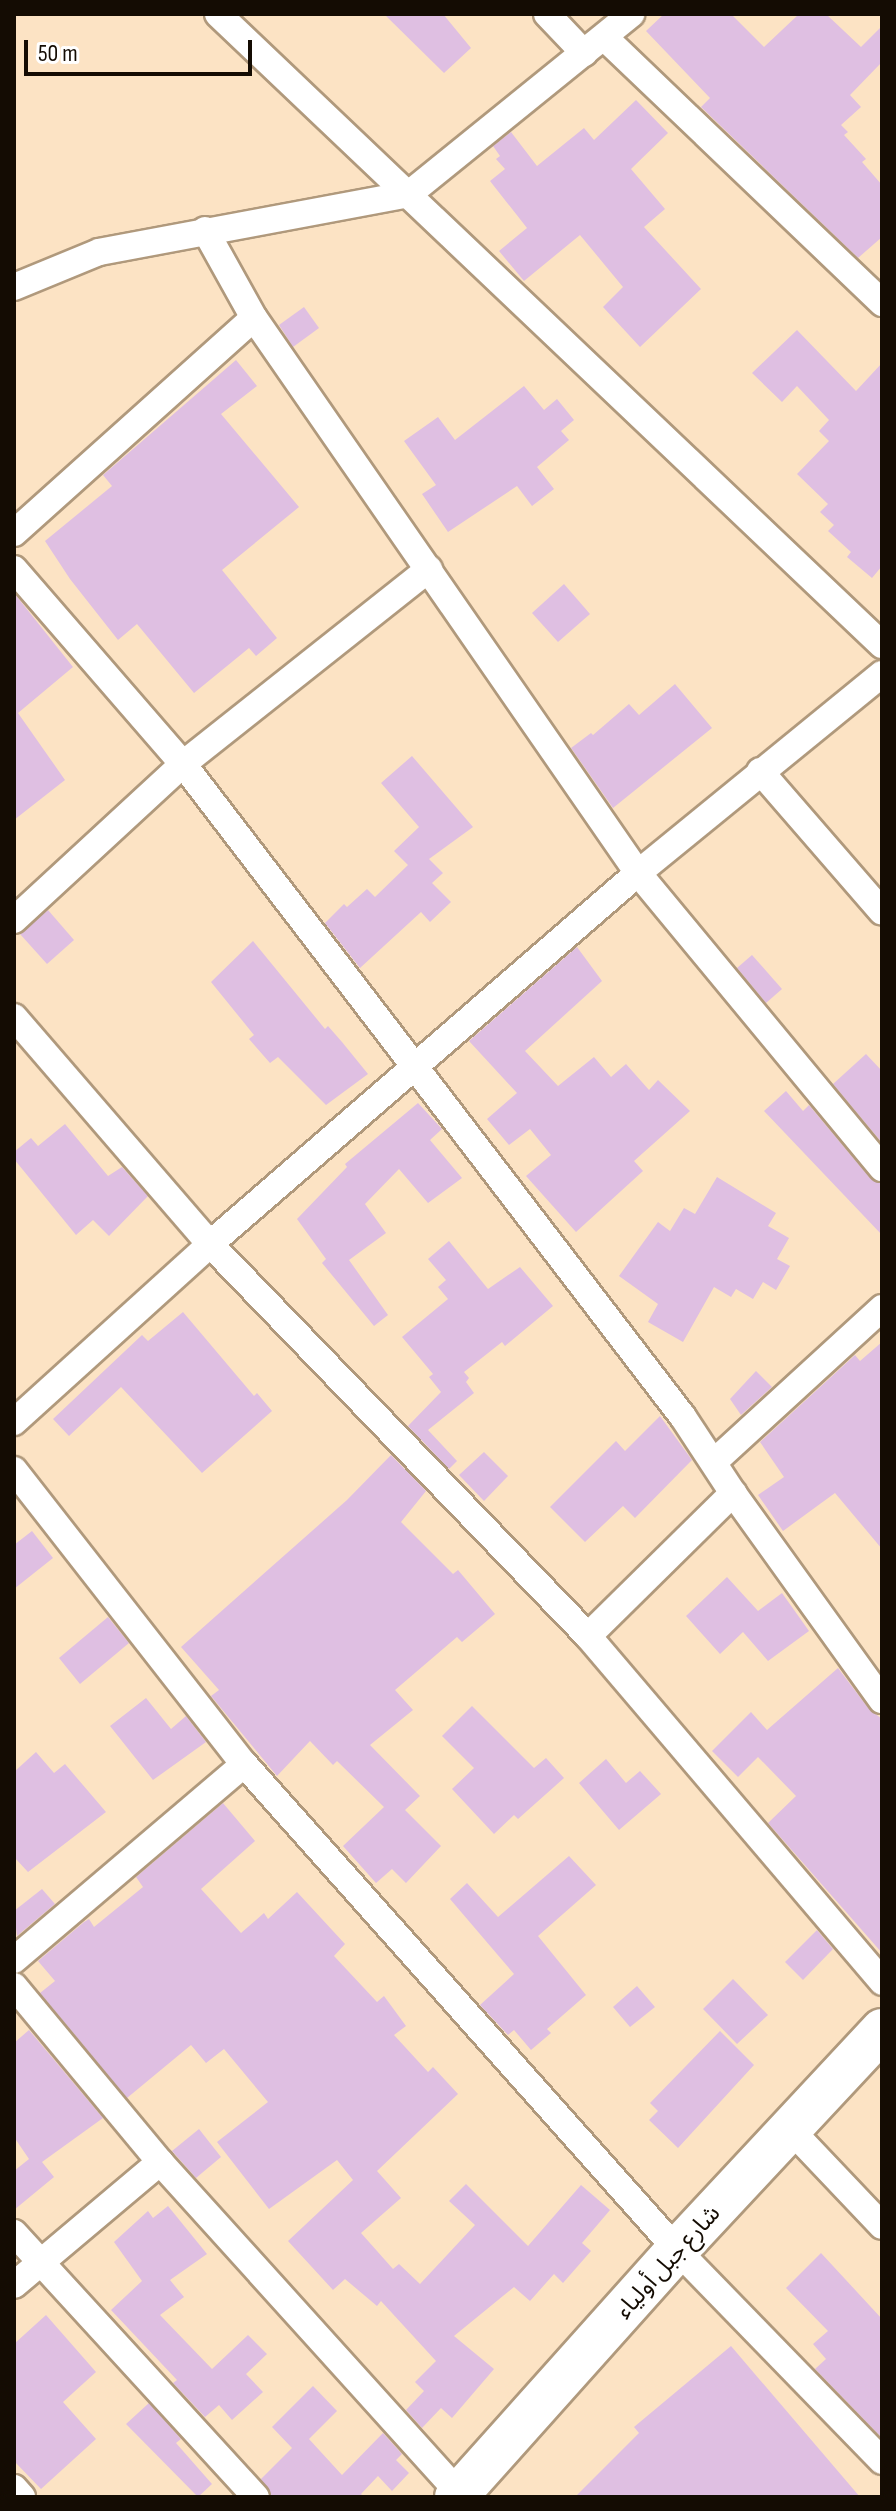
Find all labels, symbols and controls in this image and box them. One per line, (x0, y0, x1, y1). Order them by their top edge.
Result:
scale bar (28, 24, 256, 74)
text: 50 m (38, 39, 78, 68)
street label: شارع جبل أولياء (610, 2199, 726, 2325)

